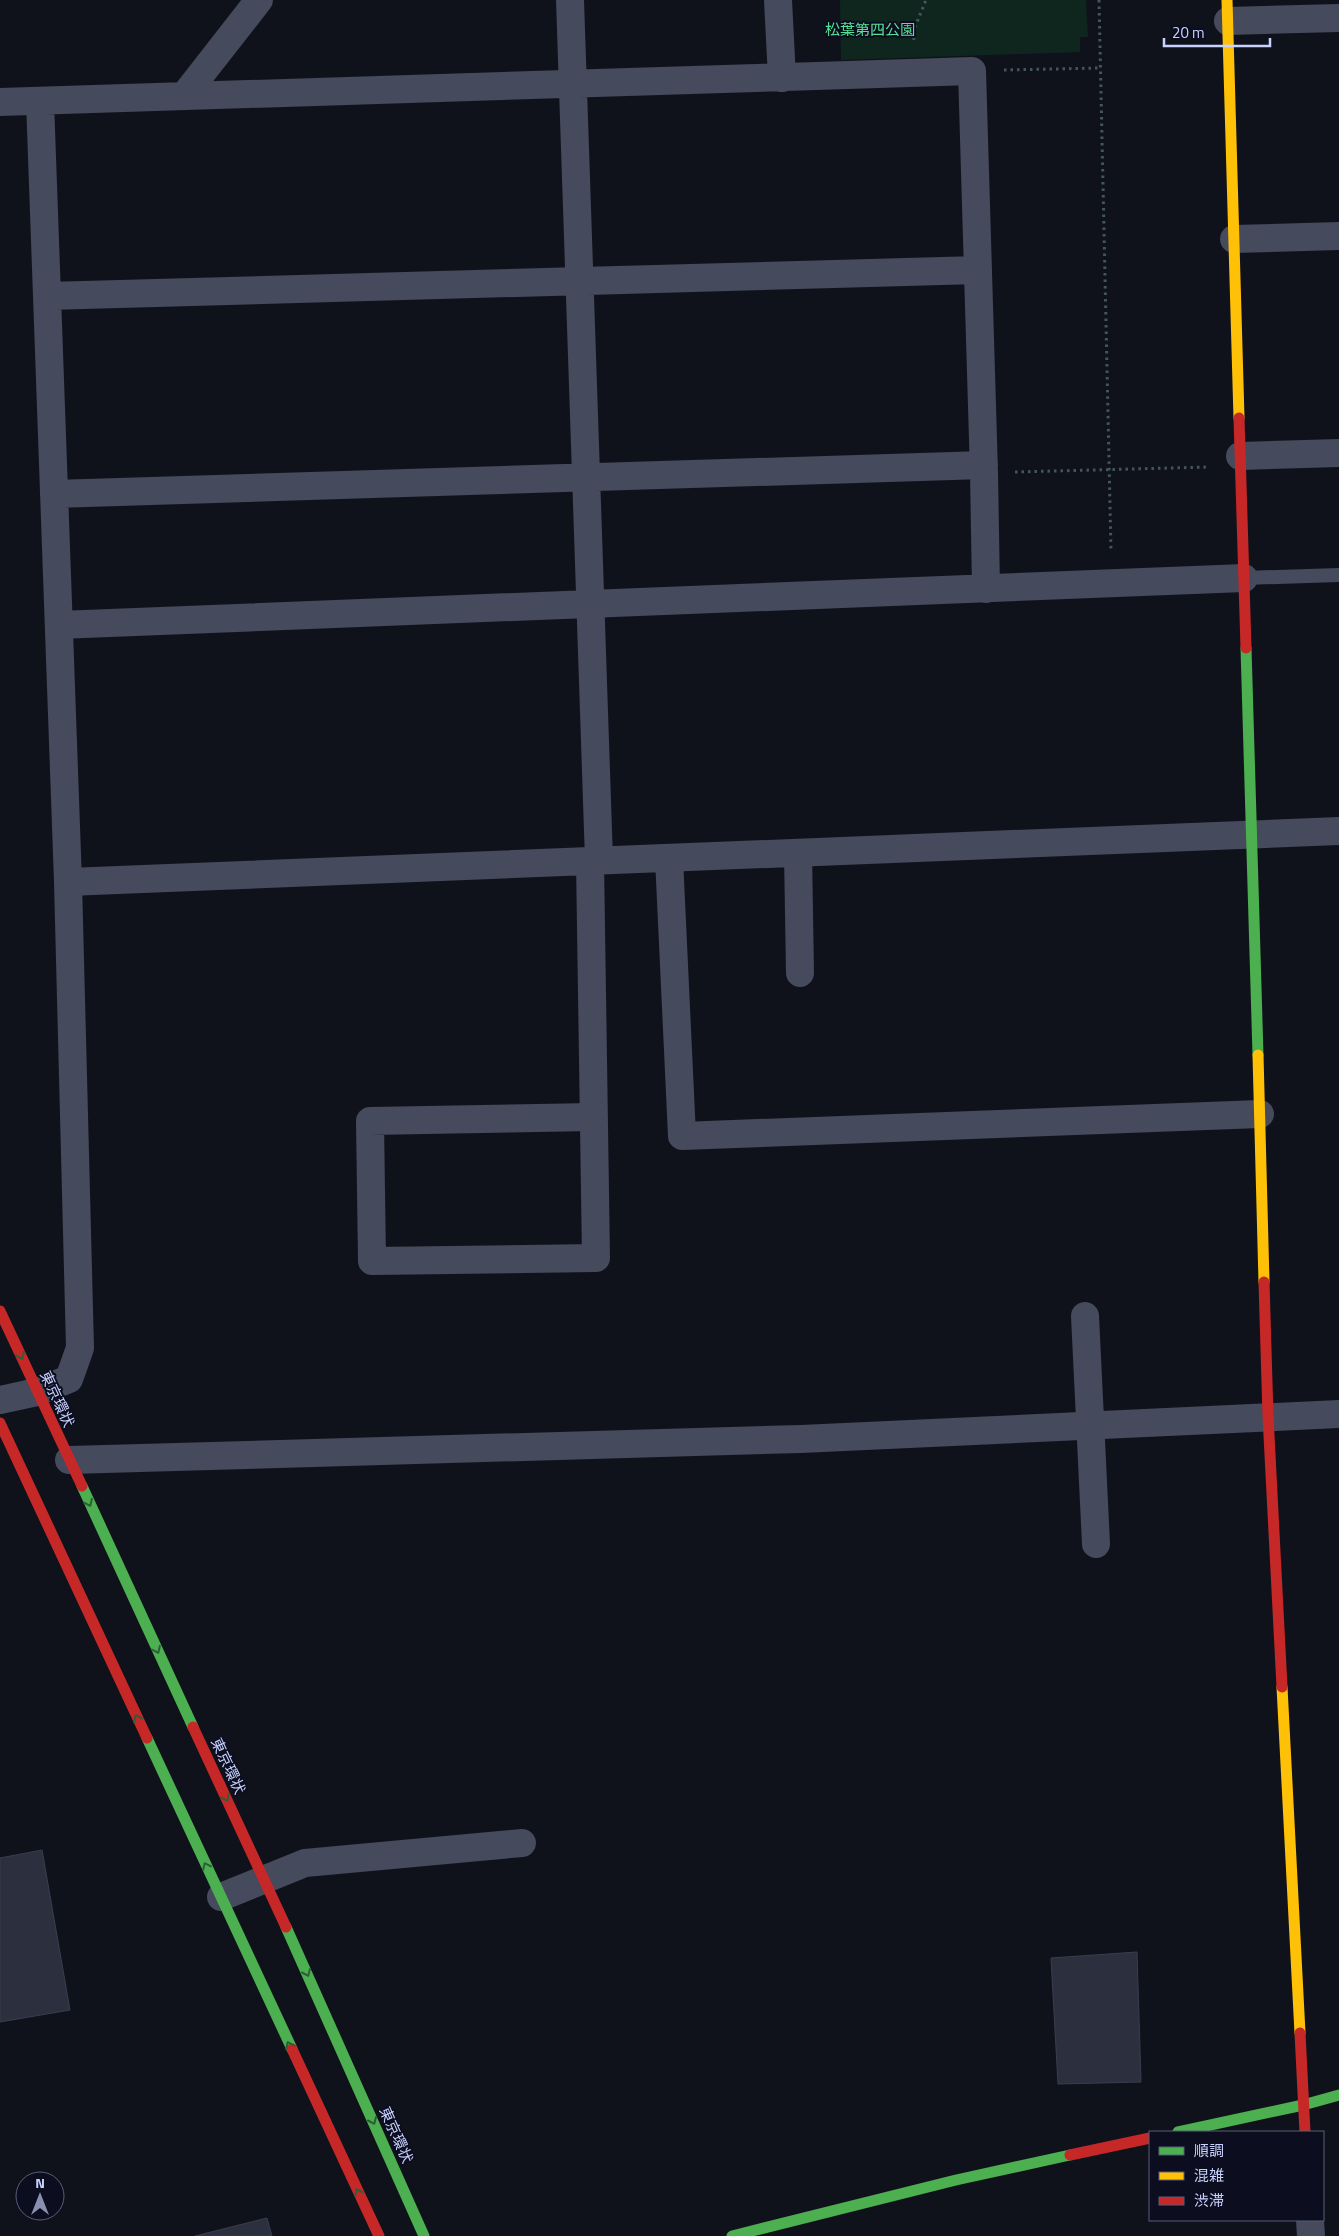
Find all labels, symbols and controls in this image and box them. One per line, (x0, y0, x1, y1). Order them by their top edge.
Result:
scale bar (1164, 15, 1270, 47)
park label: 松葉第四公園 (825, 18, 915, 41)
text: 20 m (1172, 21, 1205, 44)
one-way arrow (14, 1350, 24, 1359)
street label: 東京環状 (34, 1367, 81, 1431)
one-way arrow (82, 1498, 93, 1507)
one-way arrow (151, 1645, 162, 1654)
one-way arrow (133, 1714, 144, 1723)
street label: 東京環状 (205, 1734, 252, 1798)
one-way arrow (220, 1793, 230, 1802)
one-way arrow (202, 1862, 212, 1871)
one-way arrow (300, 1968, 311, 1977)
one-way arrow (286, 2041, 296, 2050)
street label: 東京環状 (374, 2103, 419, 2167)
one-way arrow (367, 2116, 378, 2125)
legend (1149, 2131, 1324, 2221)
text: 順調 (1194, 2139, 1224, 2162)
text: 混雑 (1194, 2164, 1224, 2187)
north arrow (15, 2171, 65, 2221)
text: N (35, 2172, 45, 2193)
one-way arrow (354, 2188, 364, 2197)
text: 渋滞 (1194, 2189, 1224, 2212)

